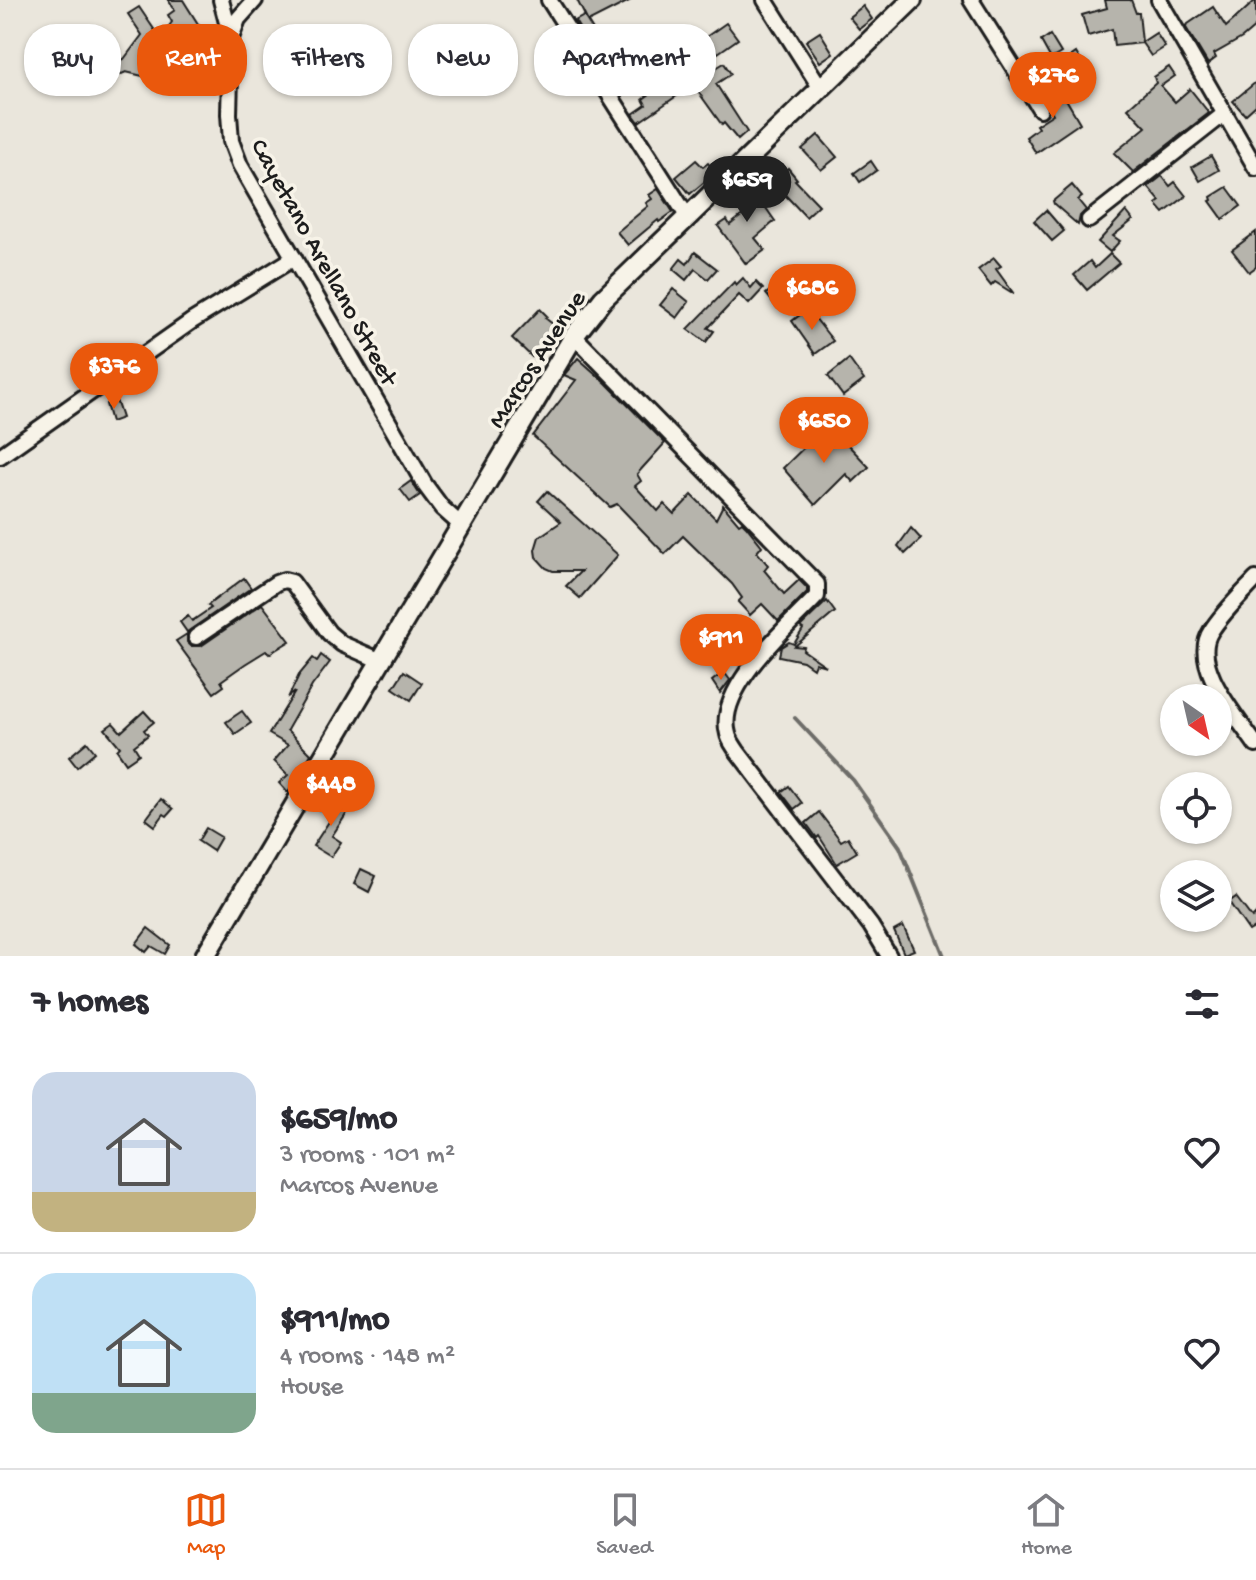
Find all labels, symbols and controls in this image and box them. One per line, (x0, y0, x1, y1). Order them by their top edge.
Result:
chip: Buy (24, 24, 121, 96)
chip: Rent (137, 24, 247, 96)
chip: Filters (263, 24, 392, 96)
chip: New (408, 24, 518, 96)
chip: Apartment (534, 24, 716, 96)
pin: $276 (1006, 52, 1100, 120)
text: $276 (1027, 62, 1079, 93)
street label: Cayetano Arellano Street (241, 135, 404, 394)
pin: $659 (700, 156, 794, 224)
text: $659 (721, 166, 773, 197)
pin: $686 (765, 264, 859, 332)
text: $686 (786, 274, 838, 305)
street label: Marcos Avenue (483, 285, 595, 435)
pin: $376 (67, 343, 161, 411)
text: $376 (88, 353, 140, 384)
pin: $650 (777, 397, 871, 465)
text: $650 (797, 407, 851, 438)
pin: $911 (674, 614, 768, 682)
text: $911 (698, 624, 744, 655)
north arrow (1160, 684, 1232, 756)
map controls (1160, 684, 1232, 932)
pin: $448 (284, 760, 378, 828)
text: $448 (306, 770, 356, 801)
button: locate (1160, 772, 1232, 844)
button: layers (1160, 860, 1232, 932)
icon: filters (1180, 982, 1224, 1026)
text: 7 homes (32, 984, 148, 1024)
text: $659/mo (280, 1101, 397, 1141)
icon: home (96, 1104, 192, 1200)
icon: heart (1180, 1130, 1224, 1174)
text: 3 rooms · 101 m² (280, 1141, 455, 1172)
text: Marcos Avenue (280, 1172, 438, 1203)
text: $911/mo (280, 1302, 390, 1342)
icon: home (96, 1305, 192, 1401)
icon: heart (1180, 1331, 1224, 1375)
text: 4 rooms · 148 m² (280, 1342, 455, 1373)
text: House (280, 1373, 344, 1404)
tab: Map (184, 1488, 228, 1562)
tab: Saved (596, 1488, 653, 1562)
tab: Home (1021, 1488, 1072, 1562)

